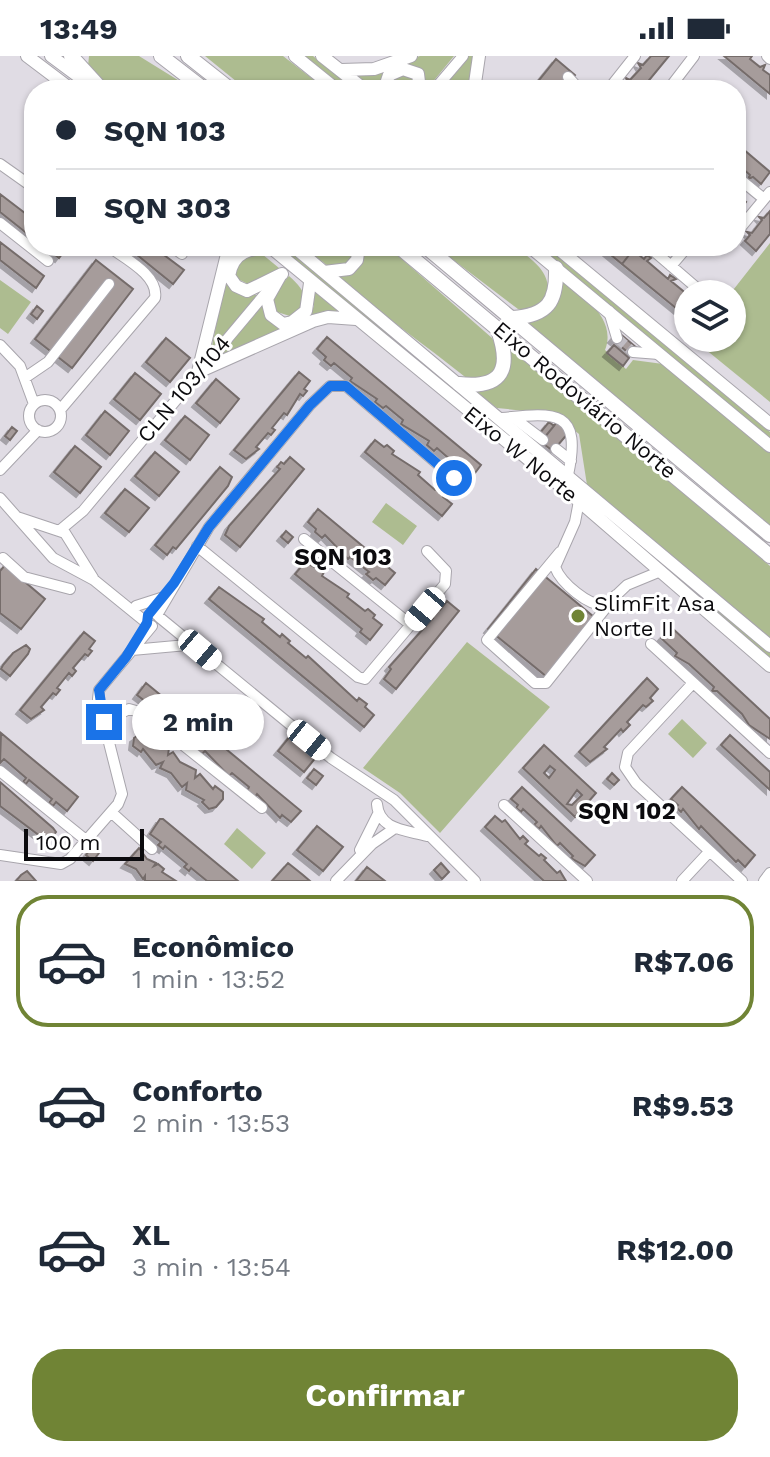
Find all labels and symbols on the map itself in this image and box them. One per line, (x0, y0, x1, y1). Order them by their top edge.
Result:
street label: Eixo Rodoviário Norte (488, 316, 682, 484)
street label: CLN 103/104 (132, 331, 236, 447)
street label: Eixo W Norte (459, 401, 583, 507)
route start (436, 460, 472, 496)
district label: SQN 103 (294, 543, 392, 571)
car (400, 583, 450, 635)
place label: SlimFit Asa Norte II (594, 591, 715, 641)
marker: SlimFit Asa Norte II (569, 607, 587, 625)
car (174, 625, 226, 675)
callout: 2 min (132, 694, 264, 750)
route end (86, 704, 122, 740)
car (283, 716, 335, 764)
district label: SQN 102 (578, 797, 676, 825)
scale bar (24, 825, 144, 861)

